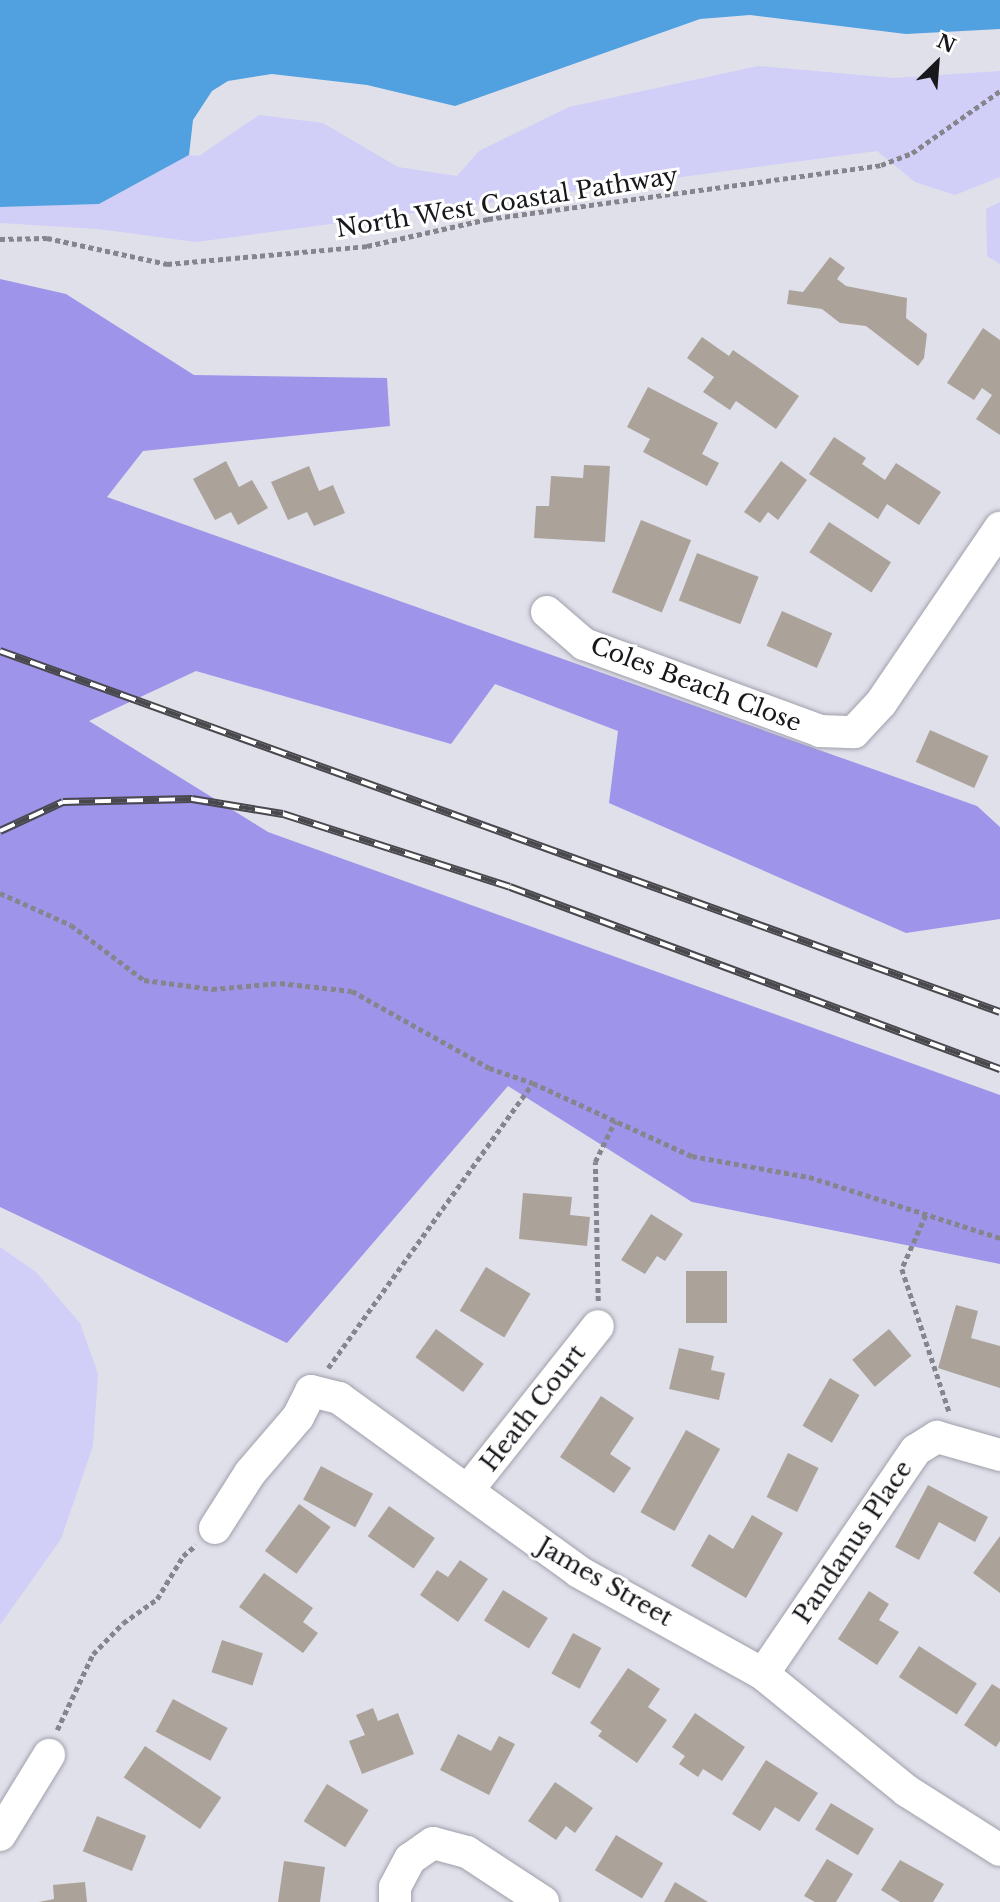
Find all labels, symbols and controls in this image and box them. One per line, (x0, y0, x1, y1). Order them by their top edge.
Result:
north arrow (902, 28, 972, 98)
text: N (933, 29, 959, 58)
street label: North West Coastal Pathway (334, 161, 680, 243)
street label: Coles Beach Close (587, 631, 805, 737)
street label: Heath Court (475, 1339, 591, 1477)
street label: Pandanus Place (788, 1455, 918, 1629)
street label: James Street (532, 1532, 678, 1632)

